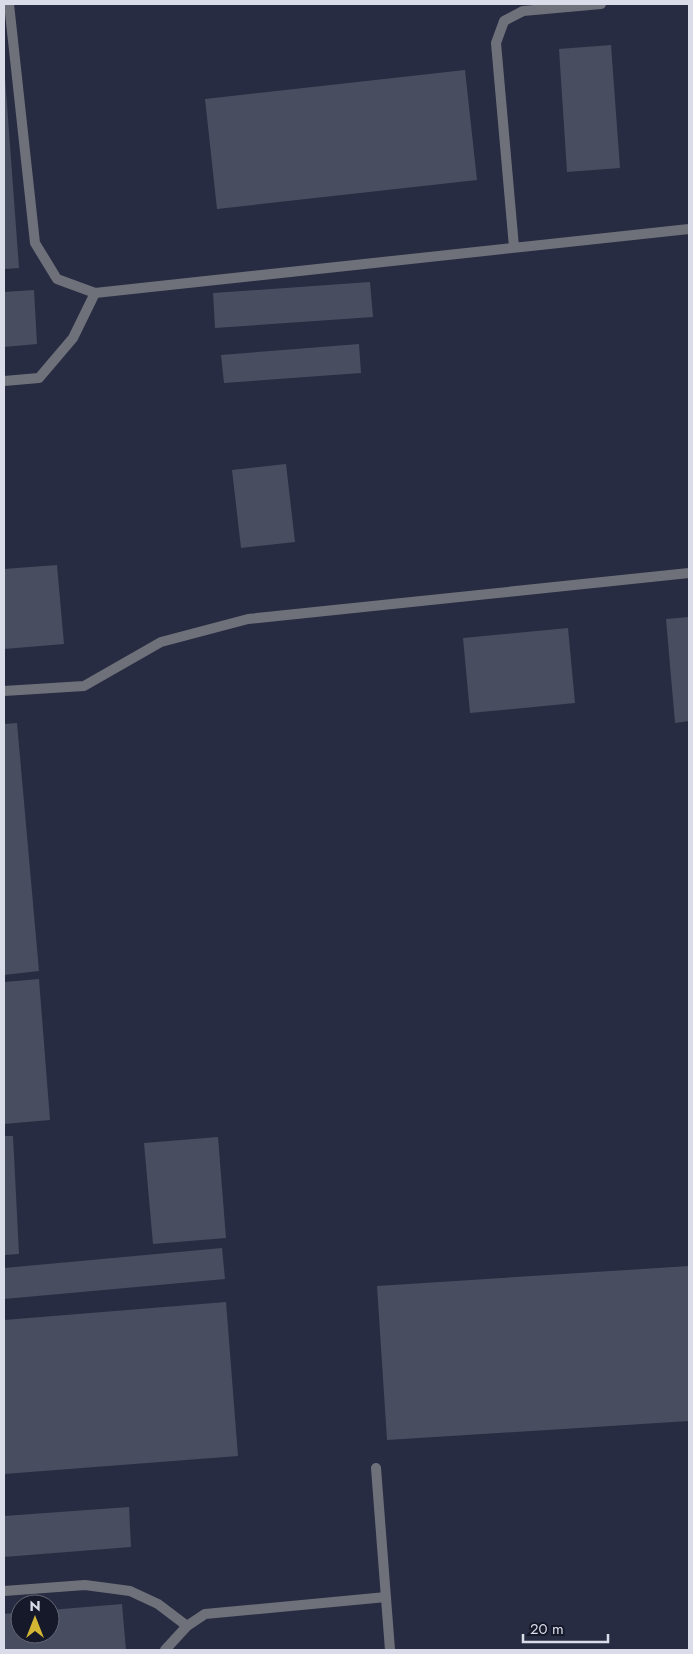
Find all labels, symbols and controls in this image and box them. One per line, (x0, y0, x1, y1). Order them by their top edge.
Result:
north arrow (10, 1594, 60, 1644)
text: N (29, 1596, 41, 1616)
scale bar (523, 1612, 608, 1644)
text: 20 m (530, 1618, 564, 1640)

